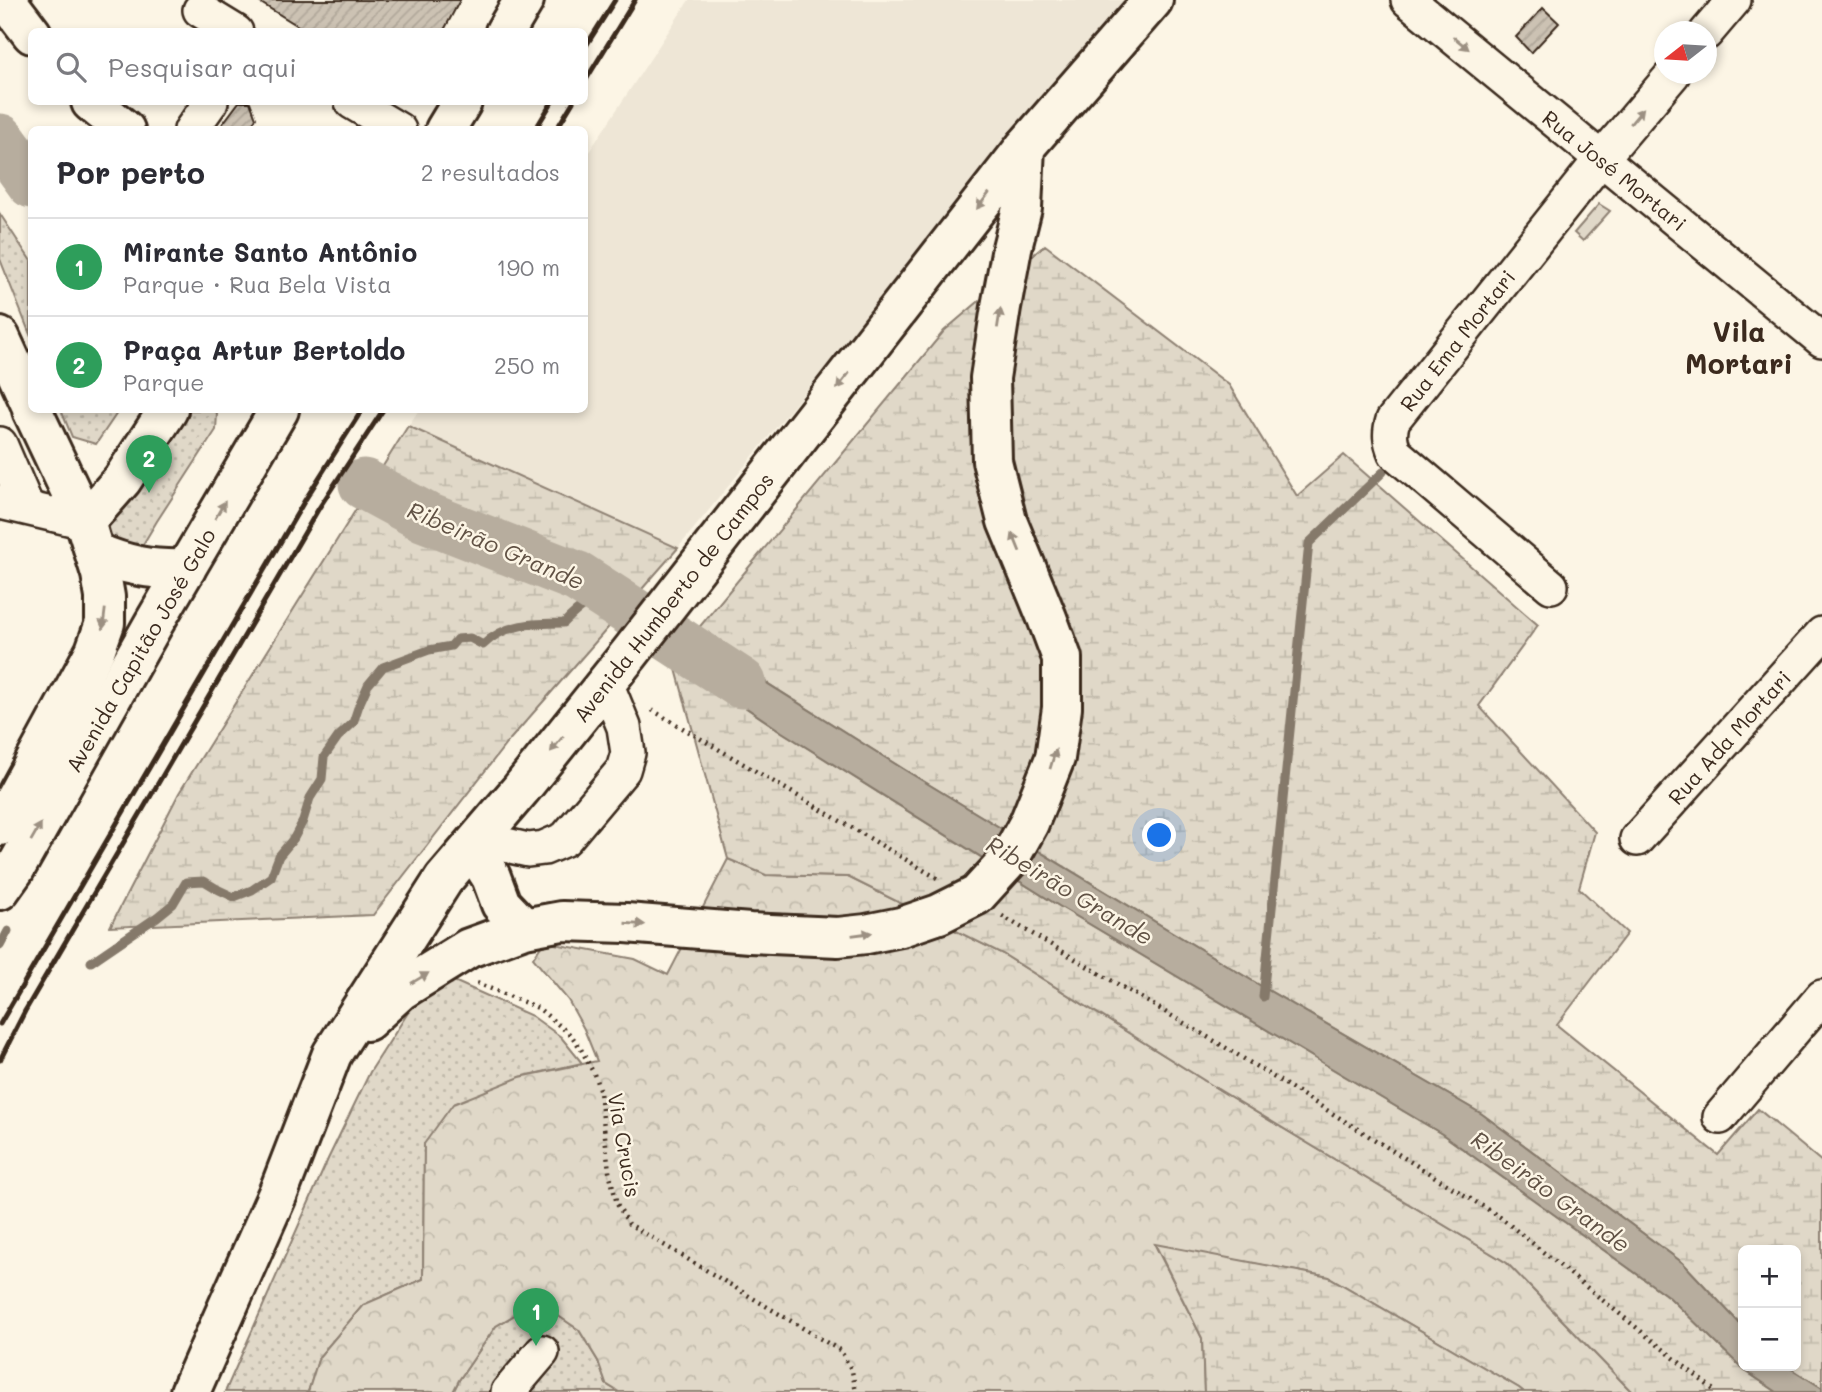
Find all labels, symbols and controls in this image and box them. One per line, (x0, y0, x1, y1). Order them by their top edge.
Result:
north arrow (1654, 21, 1717, 84)
search box (28, 28, 588, 105)
one-way arrow (1451, 36, 1469, 51)
icon: search (52, 48, 90, 86)
text: Pesquisar aqui (108, 50, 297, 84)
street label: Rua José Mortari (1537, 104, 1693, 236)
one-way arrow (1629, 108, 1644, 125)
text: Por perto (56, 152, 205, 192)
text: 2 resultados (421, 157, 560, 187)
one-way arrow (976, 192, 990, 210)
text: Mirante Santo Antônio (123, 235, 417, 269)
text: 1 (74, 252, 84, 282)
text: 190 m (496, 252, 560, 282)
street label: Rua Ema Mortari (1393, 264, 1521, 416)
text: Parque · Rua Bela Vista (123, 269, 392, 299)
one-way arrow (994, 307, 1005, 329)
district label: Vila Mortari (1685, 313, 1793, 381)
text: Praça Artur Bertoldo (123, 333, 405, 367)
text: 2 (73, 350, 85, 380)
text: 250 m (494, 350, 560, 380)
text: Parque (123, 367, 205, 397)
one-way arrow (835, 371, 850, 389)
pin: 2 (126, 435, 172, 493)
street label: Avenida Humberto de Campos (567, 467, 779, 727)
water label: Ribeirão Grande (403, 494, 589, 596)
one-way arrow (214, 501, 227, 520)
street label: Avenida Capitão José Galo (59, 523, 221, 777)
one-way arrow (1010, 531, 1021, 552)
one-way arrow (98, 608, 109, 630)
street label: Rua Ada Mortari (1662, 664, 1796, 810)
one-way arrow (550, 736, 565, 753)
one-way arrow (1049, 749, 1059, 770)
your location (1142, 818, 1176, 852)
one-way arrow (30, 823, 42, 842)
water label: Ribeirão Grande (981, 828, 1159, 952)
one-way arrow (625, 919, 647, 930)
one-way arrow (851, 928, 873, 939)
one-way arrow (411, 971, 430, 984)
street label: Via Crucis (603, 1091, 647, 1199)
water label: Ribeirão Grande (1466, 1123, 1636, 1259)
map controls (1738, 1245, 1801, 1371)
button: + (1738, 1245, 1801, 1308)
pin: 1 (513, 1288, 559, 1346)
button: − (1738, 1308, 1801, 1371)

